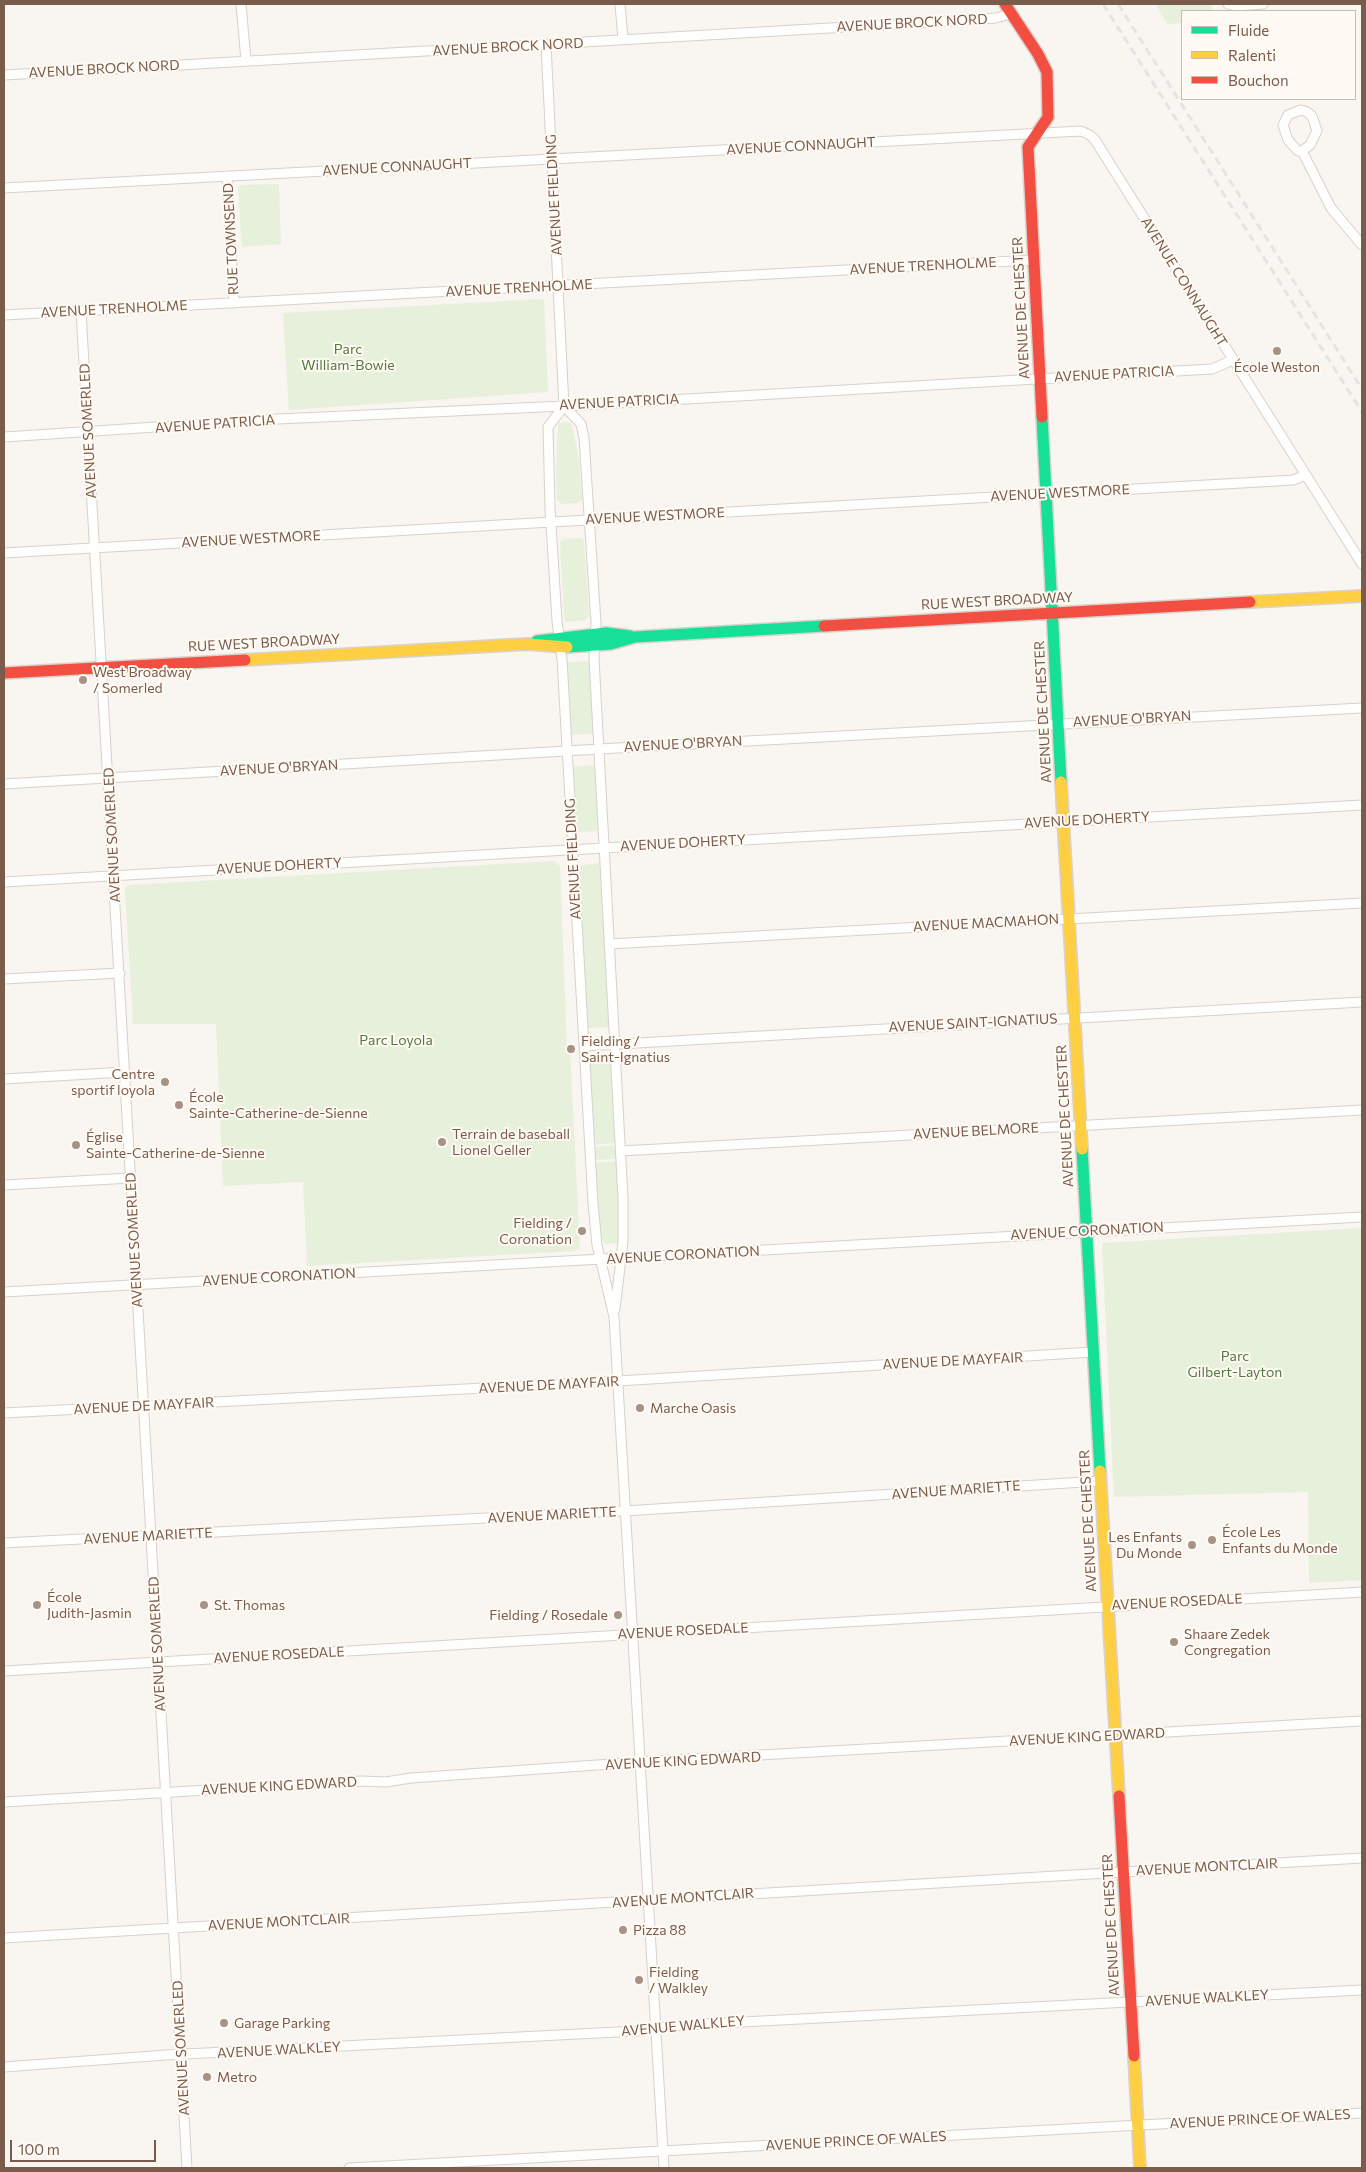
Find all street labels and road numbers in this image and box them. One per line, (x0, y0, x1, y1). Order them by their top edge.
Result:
street label: AVENUE BROCK NORD (836, 11, 988, 35)
street label: AVENUE BROCK NORD (432, 35, 584, 59)
street label: AVENUE BROCK NORD (28, 57, 180, 81)
street label: AVENUE FIELDING (542, 134, 566, 256)
street label: AVENUE CONNAUGHT (726, 134, 876, 158)
street label: AVENUE CONNAUGHT (322, 155, 472, 179)
street label: RUE TOWNSEND (220, 183, 242, 295)
street label: AVENUE CONNAUGHT (1137, 214, 1231, 350)
street label: AVENUE DE CHESTER (1009, 236, 1033, 380)
street label: AVENUE TRENHOLME (849, 254, 997, 278)
street label: AVENUE TRENHOLME (445, 276, 593, 300)
street label: AVENUE TRENHOLME (40, 297, 188, 321)
street label: AVENUE PATRICIA (1054, 362, 1174, 386)
street label: AVENUE SOMERLED (76, 363, 100, 499)
street label: AVENUE PATRICIA (559, 390, 679, 414)
street label: AVENUE PATRICIA (154, 411, 276, 437)
street label: AVENUE WESTMORE (990, 481, 1130, 505)
street label: AVENUE WESTMORE (585, 504, 725, 528)
street label: AVENUE WESTMORE (181, 527, 321, 551)
street label: RUE WEST BROADWAY (921, 589, 1073, 613)
street label: RUE WEST BROADWAY (188, 631, 340, 655)
street label: AVENUE DE CHESTER (1031, 640, 1055, 784)
street label: AVENUE O'BRYAN (1072, 708, 1192, 730)
street label: AVENUE O'BRYAN (623, 733, 743, 755)
street label: AVENUE O'BRYAN (219, 757, 339, 779)
street label: AVENUE SOMERLED (100, 767, 124, 903)
street label: AVENUE FIELDING (561, 798, 585, 920)
street label: AVENUE DOHERTY (1024, 808, 1150, 832)
street label: AVENUE DOHERTY (620, 831, 746, 855)
street label: AVENUE DOHERTY (216, 854, 342, 878)
street label: AVENUE MACMAHON (913, 911, 1059, 935)
street label: AVENUE SAINT-IGNATIUS (888, 1010, 1058, 1036)
street label: AVENUE DE CHESTER (1053, 1044, 1077, 1188)
street label: AVENUE BELMORE (913, 1119, 1039, 1143)
street label: AVENUE SOMERLED (122, 1172, 146, 1308)
street label: AVENUE CORONATION (1010, 1219, 1164, 1243)
street label: AVENUE CORONATION (606, 1243, 760, 1267)
street label: AVENUE CORONATION (202, 1265, 356, 1289)
street label: AVENUE DE MAYFAIR (882, 1349, 1024, 1373)
street label: AVENUE DE MAYFAIR (478, 1373, 620, 1397)
street label: AVENUE DE MAYFAIR (73, 1394, 215, 1418)
street label: AVENUE DE CHESTER (1076, 1449, 1100, 1593)
street label: AVENUE MARIETTE (891, 1477, 1021, 1503)
street label: AVENUE MARIETTE (487, 1503, 617, 1527)
street label: AVENUE MARIETTE (83, 1524, 213, 1548)
street label: AVENUE SOMERLED (145, 1576, 169, 1712)
street label: AVENUE ROSEDALE (1111, 1590, 1243, 1614)
street label: AVENUE ROSEDALE (617, 1619, 749, 1643)
street label: AVENUE ROSEDALE (213, 1643, 345, 1667)
street label: AVENUE KING EDWARD (1009, 1725, 1165, 1749)
street label: AVENUE KING EDWARD (605, 1749, 761, 1773)
street label: AVENUE KING EDWARD (201, 1774, 357, 1798)
street label: AVENUE DE CHESTER (1099, 1853, 1123, 1997)
street label: AVENUE MONTCLAIR (1135, 1855, 1279, 1879)
street label: AVENUE MONTCLAIR (611, 1885, 755, 1911)
street label: AVENUE MONTCLAIR (207, 1910, 351, 1934)
street label: AVENUE SOMERLED (169, 1980, 193, 2116)
street label: AVENUE WALKLEY (1145, 1986, 1269, 2010)
street label: AVENUE WALKLEY (620, 2012, 746, 2040)
street label: AVENUE WALKLEY (217, 2038, 341, 2062)
street label: AVENUE PRINCE OF WALES (1169, 2106, 1351, 2132)
street label: AVENUE PRINCE OF WALES (765, 2128, 947, 2154)

